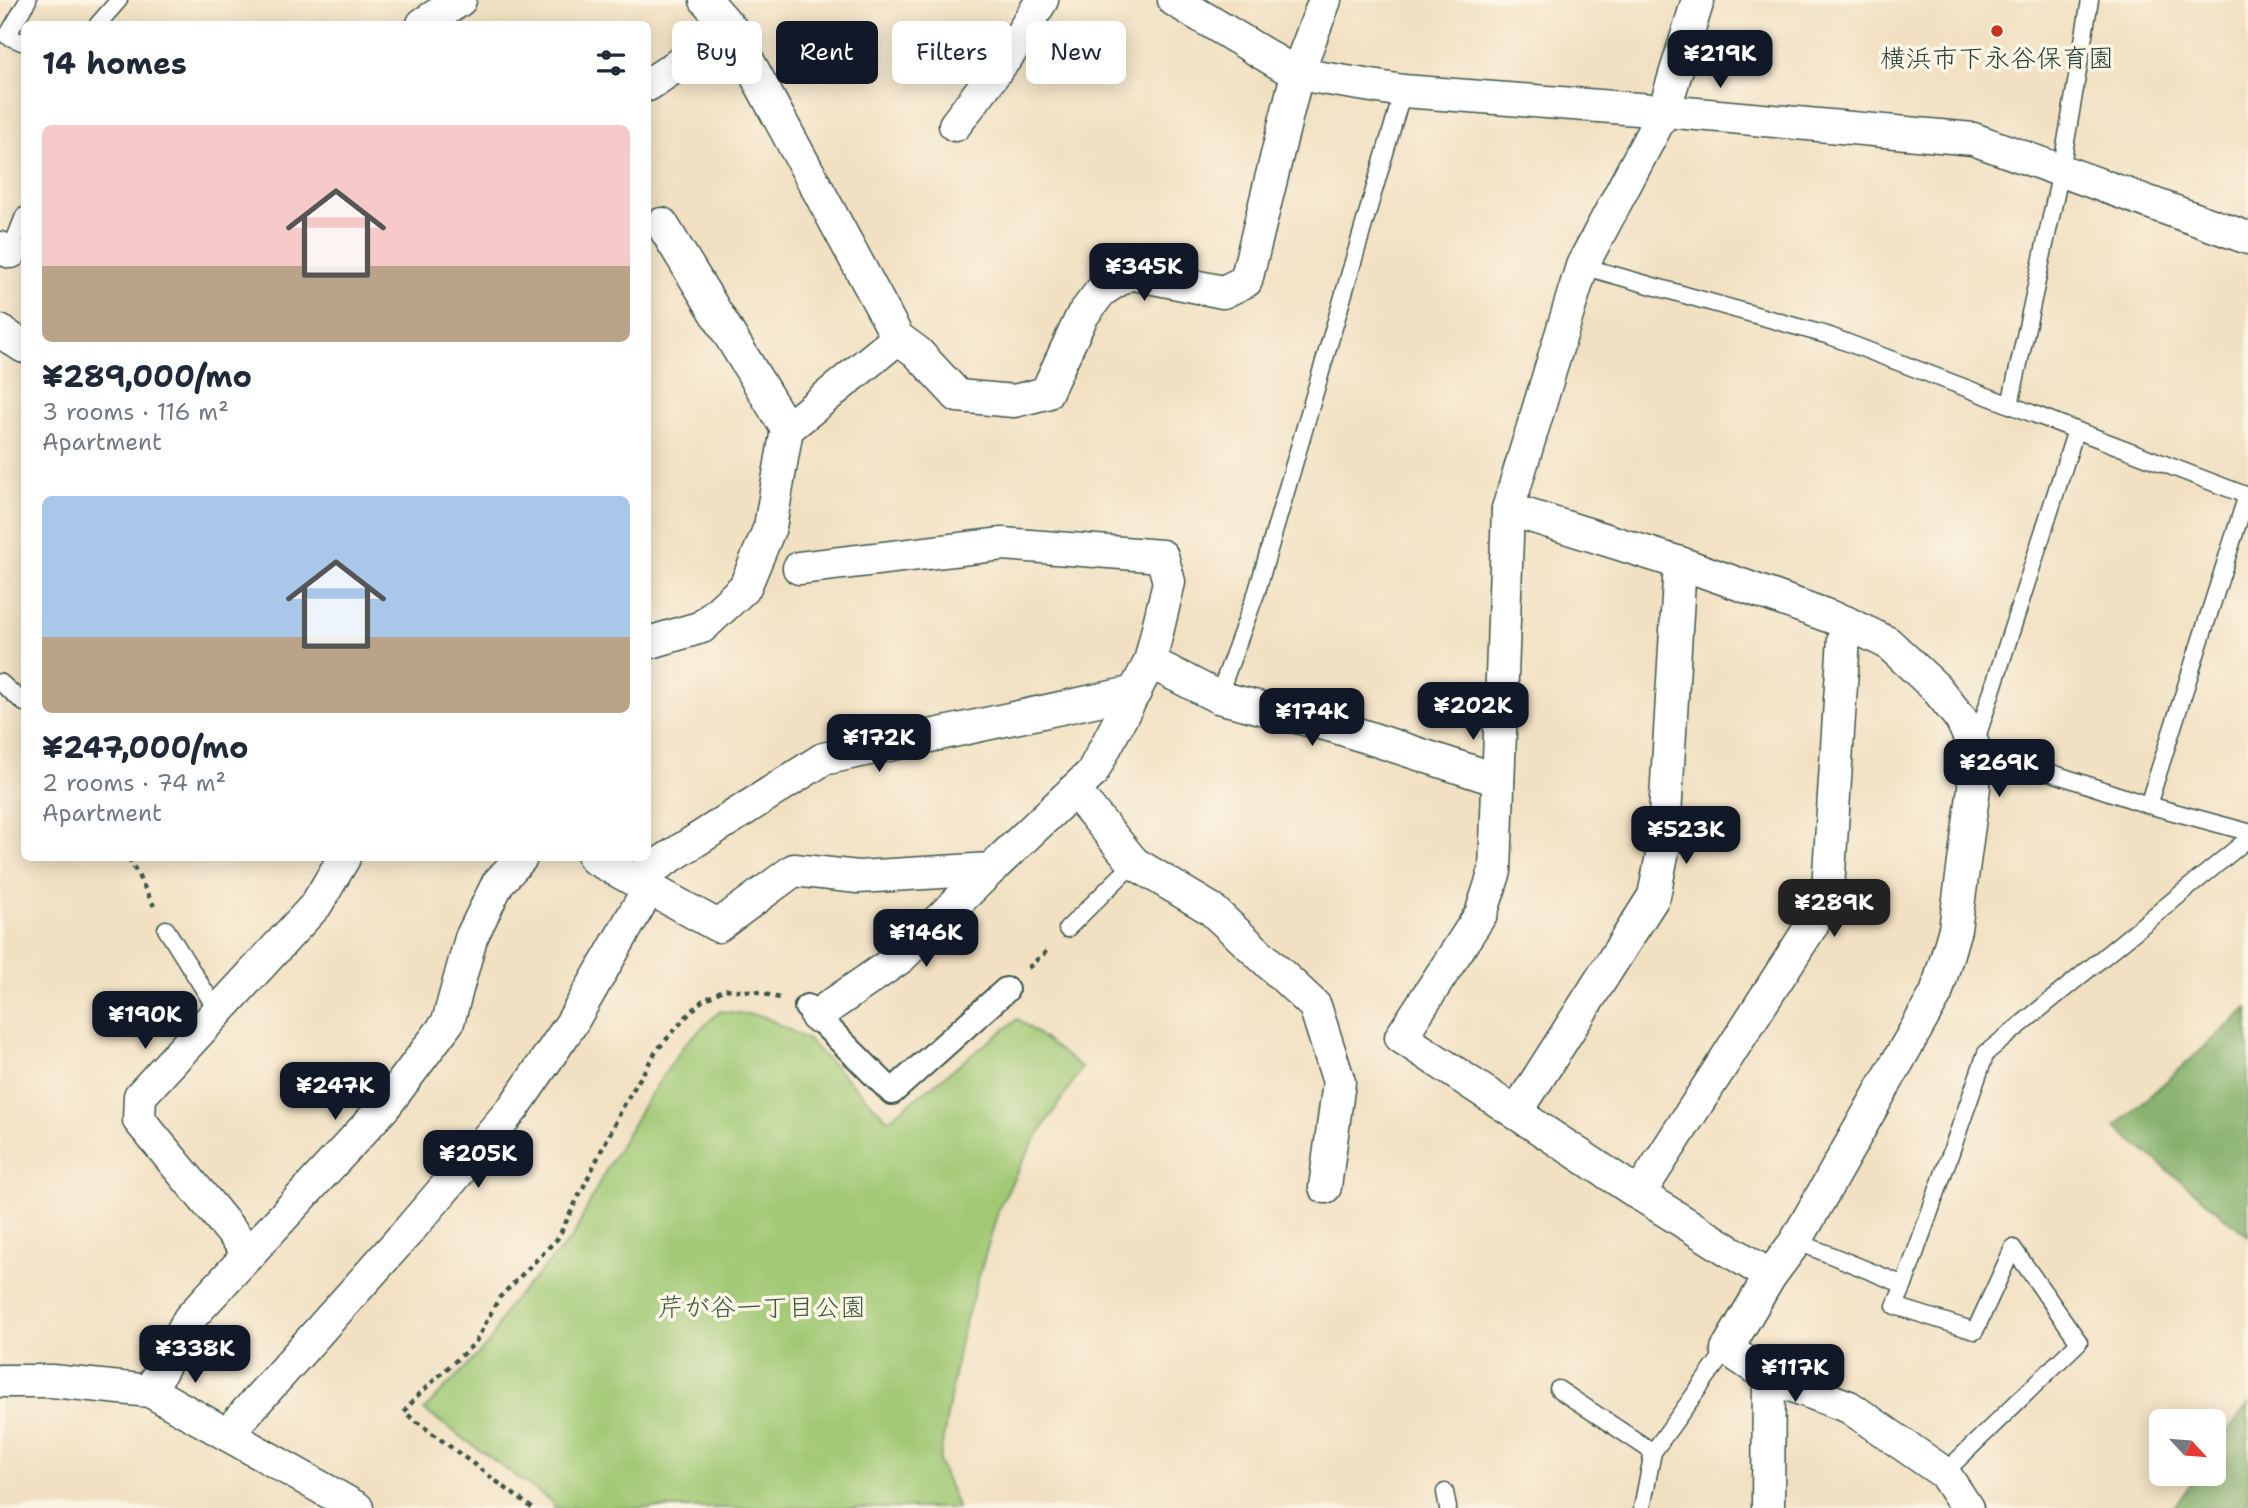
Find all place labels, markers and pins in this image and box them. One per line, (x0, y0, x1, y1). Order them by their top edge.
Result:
marker: 横浜市下永谷保育園 (1989, 23, 2005, 39)
pin: ¥219K (1671, 31, 1769, 90)
place label: 横浜市下永谷保育園 (1880, 40, 2114, 75)
pin: ¥345K (1095, 244, 1193, 303)
pin: ¥202K (1424, 682, 1522, 742)
pin: ¥174K (1263, 688, 1361, 748)
pin: ¥172K (830, 714, 928, 774)
pin: ¥269K (1950, 740, 2048, 799)
pin: ¥523K (1637, 806, 1735, 866)
pin: ¥289K (1785, 880, 1883, 939)
pin: ¥146K (877, 909, 975, 969)
pin: ¥190K (96, 992, 194, 1051)
pin: ¥247K (286, 1062, 384, 1122)
pin: ¥205K (429, 1130, 527, 1190)
pin: ¥338K (146, 1326, 244, 1385)
pin: ¥117K (1746, 1344, 1844, 1404)

